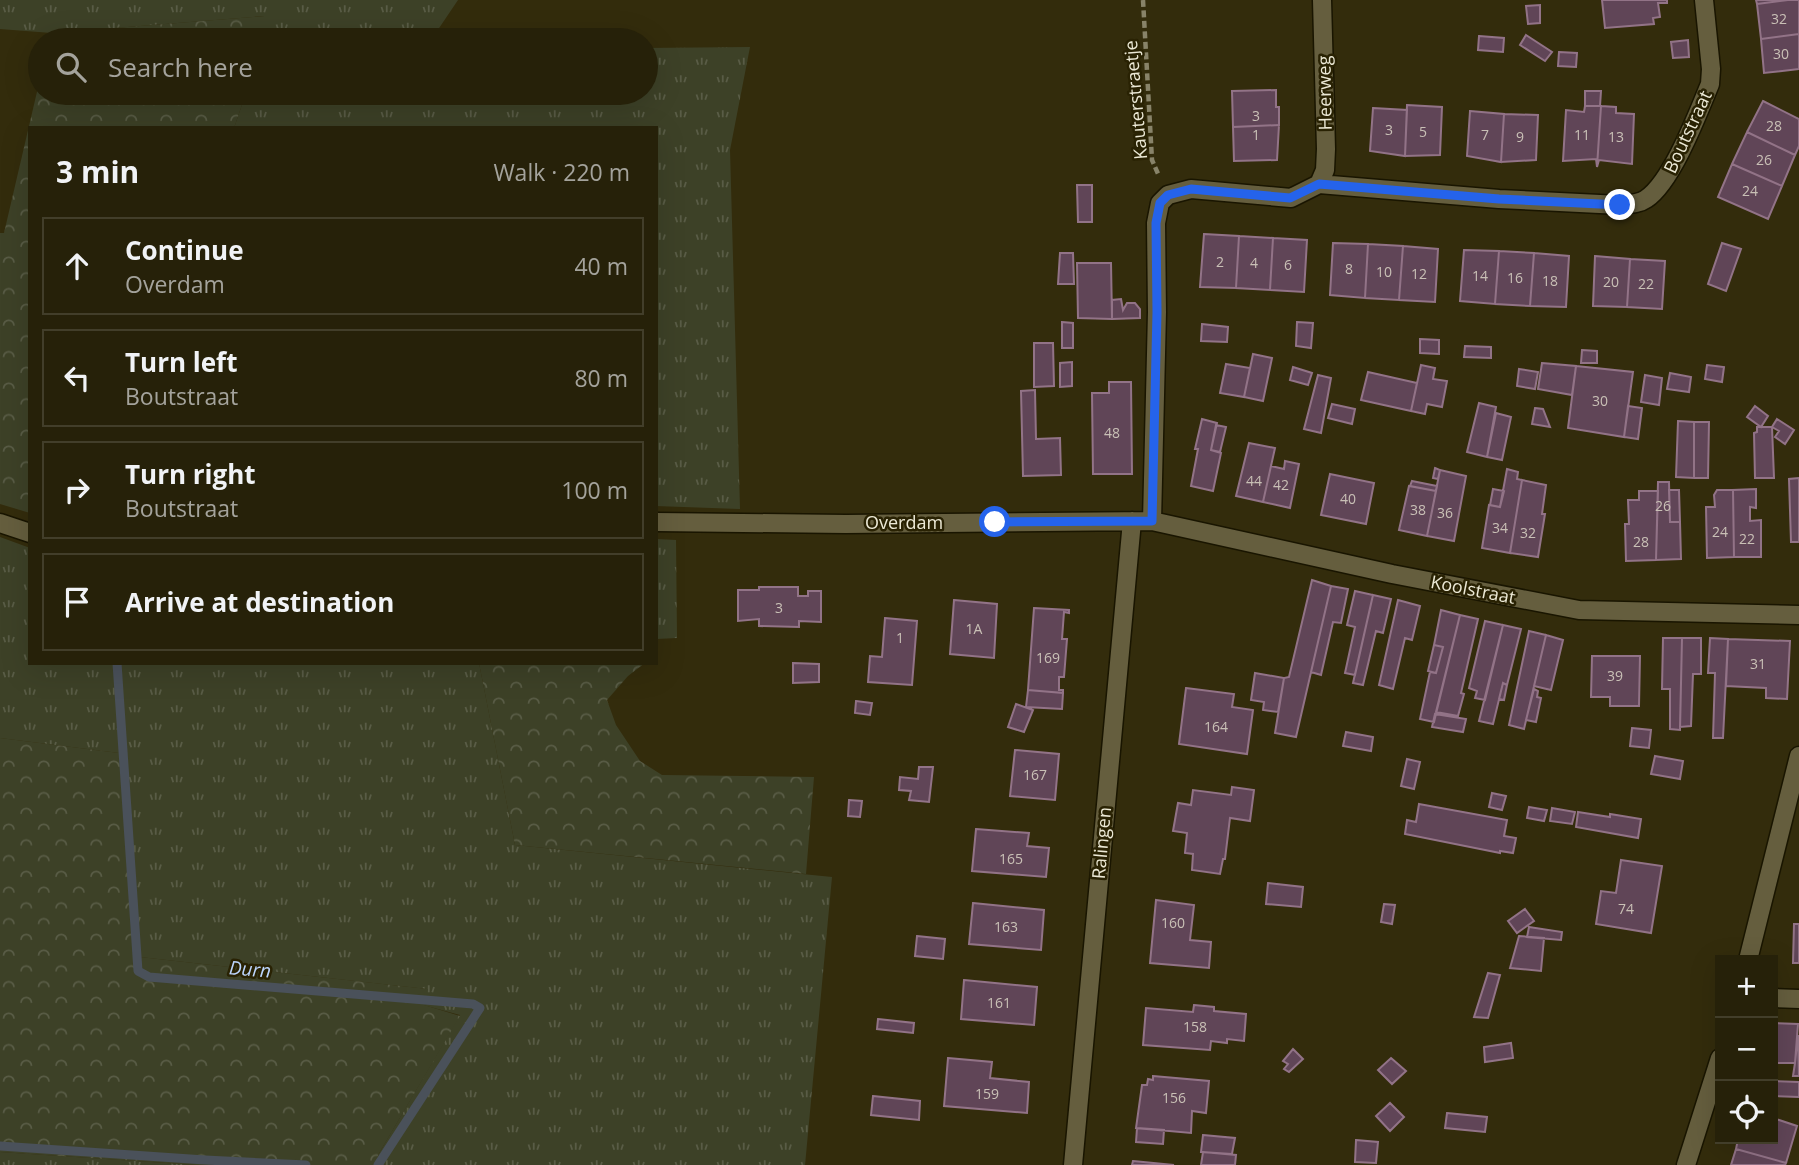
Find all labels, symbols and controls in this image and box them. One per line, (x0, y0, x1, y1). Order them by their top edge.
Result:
house number: 32 (1771, 9, 1787, 28)
search box (28, 28, 658, 105)
street label: Kauterstraetje (1118, 40, 1152, 161)
house number: 30 (1773, 44, 1789, 63)
icon: search (52, 48, 90, 86)
text: Search here (108, 49, 253, 85)
street label: Heerweg (1311, 55, 1337, 131)
street label: Boutstraat (1657, 86, 1717, 177)
house number: 3 (1252, 106, 1260, 125)
house number: 28 (1766, 116, 1782, 135)
house number: 3 (1385, 120, 1393, 139)
house number: 5 (1419, 122, 1427, 141)
house number: 1 (1252, 125, 1260, 144)
house number: 7 (1481, 125, 1489, 144)
house number: 11 (1574, 125, 1590, 144)
house number: 9 (1516, 127, 1524, 146)
house number: 13 (1608, 127, 1624, 146)
house number: 26 (1756, 150, 1772, 169)
text: 3 min (56, 151, 139, 192)
text: Walk · 220 m (493, 156, 630, 188)
house number: 24 (1742, 181, 1758, 200)
route end (1604, 189, 1635, 220)
text: Continue (125, 232, 244, 268)
icon: ahead (58, 247, 96, 285)
text: 40 m (574, 250, 628, 282)
house number: 2 (1216, 252, 1224, 271)
house number: 4 (1250, 253, 1258, 272)
house number: 6 (1284, 255, 1292, 274)
house number: 8 (1345, 259, 1353, 278)
house number: 10 (1376, 262, 1392, 281)
house number: 12 (1411, 264, 1427, 283)
house number: 14 (1472, 266, 1488, 285)
text: Overdam (125, 268, 225, 300)
house number: 16 (1507, 268, 1523, 287)
house number: 18 (1542, 271, 1558, 290)
house number: 20 (1603, 272, 1619, 291)
house number: 22 (1638, 274, 1654, 293)
text: Turn left (125, 344, 237, 380)
icon: left (58, 359, 96, 397)
text: 80 m (574, 362, 628, 394)
text: Boutstraat (125, 380, 238, 412)
house number: 30 (1592, 391, 1608, 410)
house number: 48 (1104, 423, 1120, 442)
text: Turn right (125, 456, 256, 492)
icon: right (58, 471, 96, 509)
house number: 44 (1246, 471, 1262, 490)
text: 100 m (561, 474, 628, 506)
house number: 42 (1273, 475, 1289, 494)
house number: 40 (1340, 489, 1356, 508)
text: Boutstraat (125, 492, 238, 524)
house number: 26 (1655, 496, 1671, 515)
house number: 38 (1410, 500, 1426, 519)
house number: 36 (1437, 503, 1453, 522)
route start (979, 506, 1010, 537)
street label: Overdam (865, 510, 943, 534)
house number: 34 (1492, 518, 1508, 537)
house number: 24 (1712, 522, 1728, 541)
house number: 32 (1520, 523, 1536, 542)
house number: 22 (1739, 529, 1755, 548)
house number: 28 (1633, 532, 1649, 551)
street label: Koolstraat (1429, 569, 1518, 609)
icon: arrive (58, 583, 96, 621)
text: Arrive at destination (125, 584, 394, 620)
house number: 3 (775, 598, 783, 617)
house number: 1A (966, 619, 983, 638)
house number: 1 (896, 628, 904, 647)
house number: 169 (1036, 648, 1060, 667)
house number: 31 (1750, 654, 1766, 673)
house number: 39 (1607, 666, 1623, 685)
house number: 164 (1204, 717, 1228, 736)
house number: 167 (1023, 765, 1047, 784)
street label: Ralingen (1086, 806, 1116, 880)
house number: 165 (999, 849, 1023, 868)
house number: 74 (1618, 899, 1634, 918)
house number: 160 (1161, 913, 1185, 932)
house number: 163 (994, 917, 1018, 936)
water label: Durn (228, 954, 272, 984)
map controls (1715, 955, 1778, 1144)
button: + (1715, 955, 1778, 1018)
house number: 161 (987, 993, 1011, 1012)
house number: 158 (1183, 1017, 1207, 1036)
button: − (1715, 1018, 1778, 1081)
button: locate (1715, 1081, 1778, 1144)
house number: 159 (975, 1084, 999, 1103)
house number: 156 (1162, 1088, 1186, 1107)

